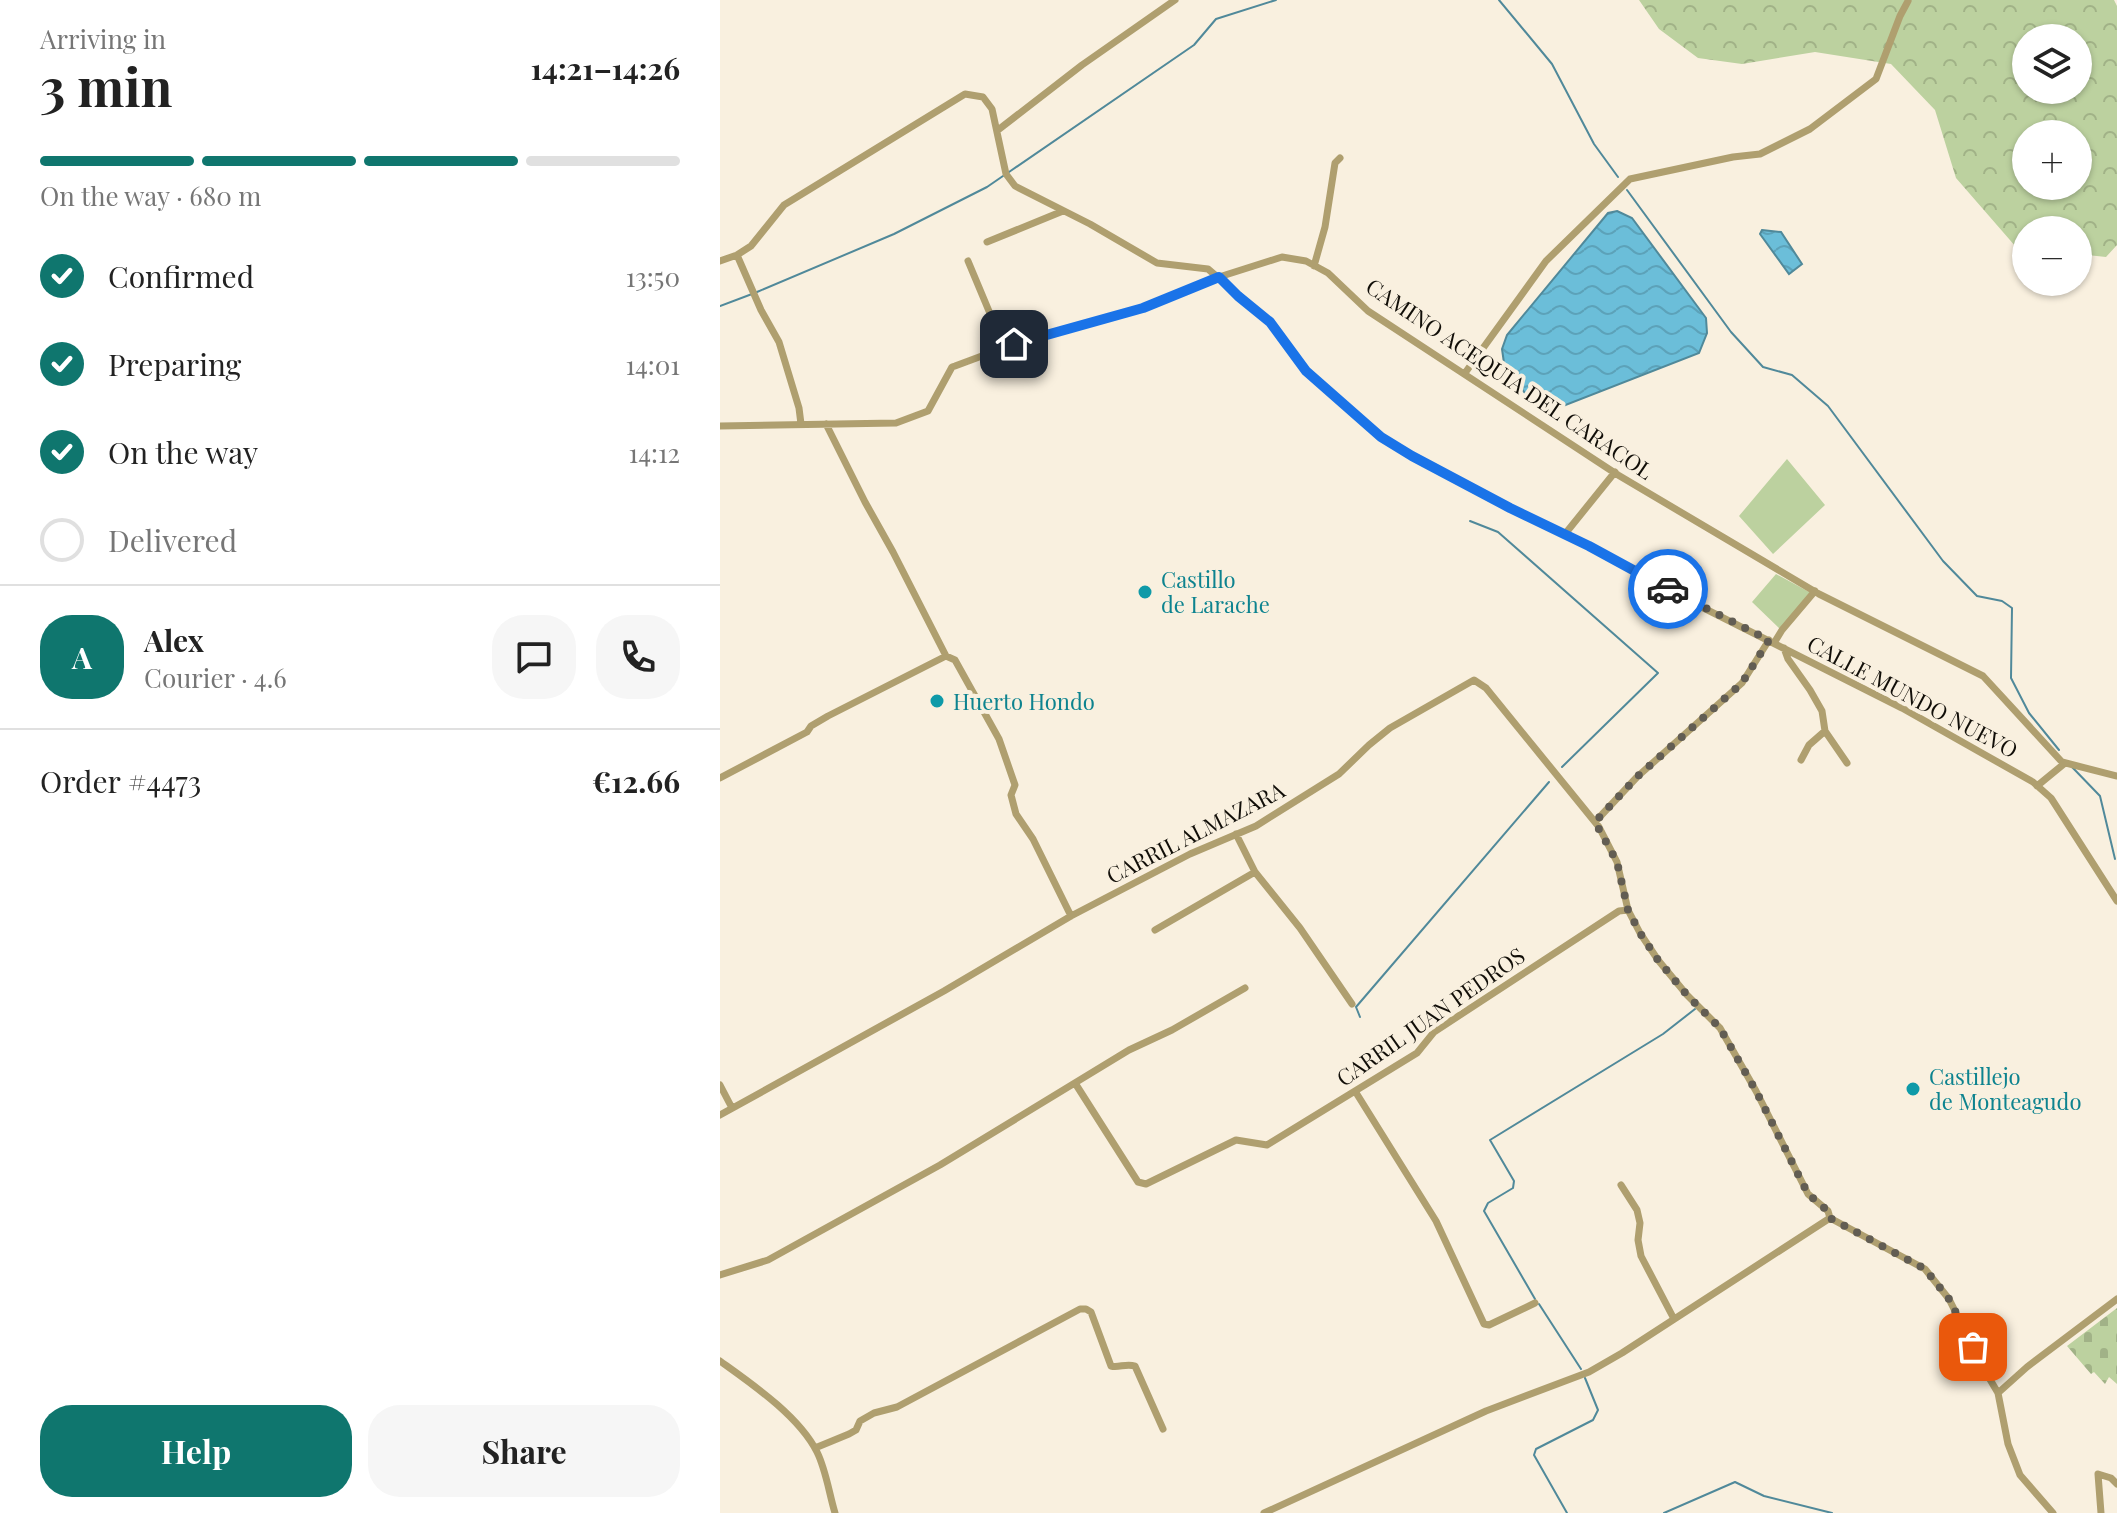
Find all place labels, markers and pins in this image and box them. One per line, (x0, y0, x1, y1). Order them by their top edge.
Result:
pin (980, 310, 1048, 378)
place label: Castillo de Larache (1161, 564, 1270, 619)
marker: Castillo de Larache (1136, 583, 1154, 601)
place label: Huerto Hondo (953, 686, 1095, 716)
marker: Huerto Hondo (928, 692, 946, 710)
place label: Castillejo de Monteagudo (1929, 1061, 2081, 1116)
marker: Castillejo de Monteagudo (1904, 1080, 1922, 1098)
pin (1939, 1313, 2007, 1381)

